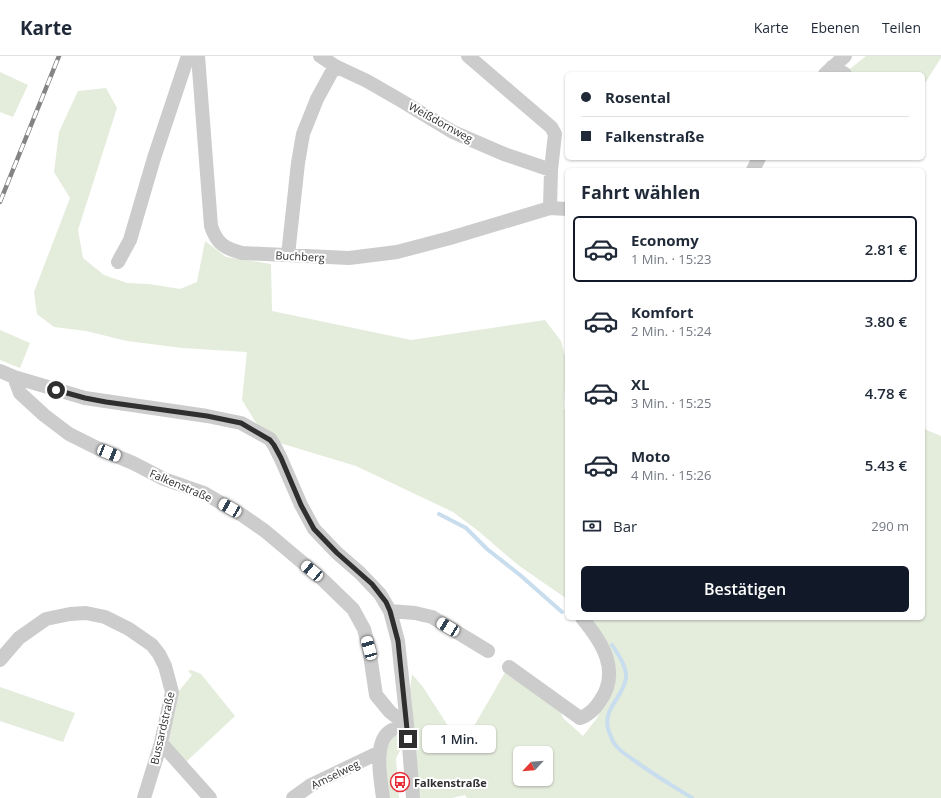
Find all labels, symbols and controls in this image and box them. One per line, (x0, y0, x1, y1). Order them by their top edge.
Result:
text: Karte (20, 15, 72, 41)
text: Karte (754, 18, 789, 37)
text: Ebenen (811, 18, 860, 37)
text: Teilen (882, 18, 921, 37)
text: Rosental (605, 87, 671, 107)
street label: Weißdornweg (406, 98, 476, 146)
text: Falkenstraße (605, 126, 704, 146)
text: Fahrt wählen (581, 180, 700, 204)
text: Economy (631, 230, 699, 250)
icon: car (583, 231, 619, 267)
text: 2.81 € (865, 239, 907, 259)
street label: Buchberg (275, 247, 325, 265)
text: 1 Min. · 15:23 (631, 250, 712, 268)
text: Komfort (631, 302, 693, 322)
icon: car (583, 303, 619, 339)
text: 3.80 € (865, 311, 907, 331)
text: 2 Min. · 15:24 (631, 322, 712, 340)
text: XL (631, 374, 649, 394)
icon: car (583, 375, 619, 411)
route start (47, 381, 65, 399)
text: 4.78 € (865, 383, 907, 403)
text: 3 Min. · 15:25 (631, 394, 712, 412)
car (96, 443, 122, 463)
text: Moto (631, 446, 670, 466)
icon: car (583, 447, 619, 483)
text: 5.43 € (865, 455, 907, 475)
street label: Falkenstraße (148, 465, 214, 505)
text: 4 Min. · 15:26 (631, 466, 712, 484)
car (217, 497, 243, 519)
icon: cash (581, 515, 603, 537)
text: Bar (613, 516, 637, 536)
text: 290 m (871, 517, 909, 535)
car (299, 559, 325, 583)
button: Bestätigen (581, 566, 909, 612)
car (435, 616, 461, 638)
car (360, 635, 378, 661)
street label: Bussardstraße (146, 690, 178, 766)
callout: 1 Min. (422, 725, 496, 753)
route end (399, 730, 417, 748)
text: 1 Min. (440, 730, 478, 748)
north arrow (513, 746, 553, 786)
map controls (513, 746, 553, 786)
street label: Amselweg (308, 756, 362, 792)
bus stop icon: Falkenstraße (389, 771, 411, 793)
place label: Falkenstraße (414, 775, 487, 790)

